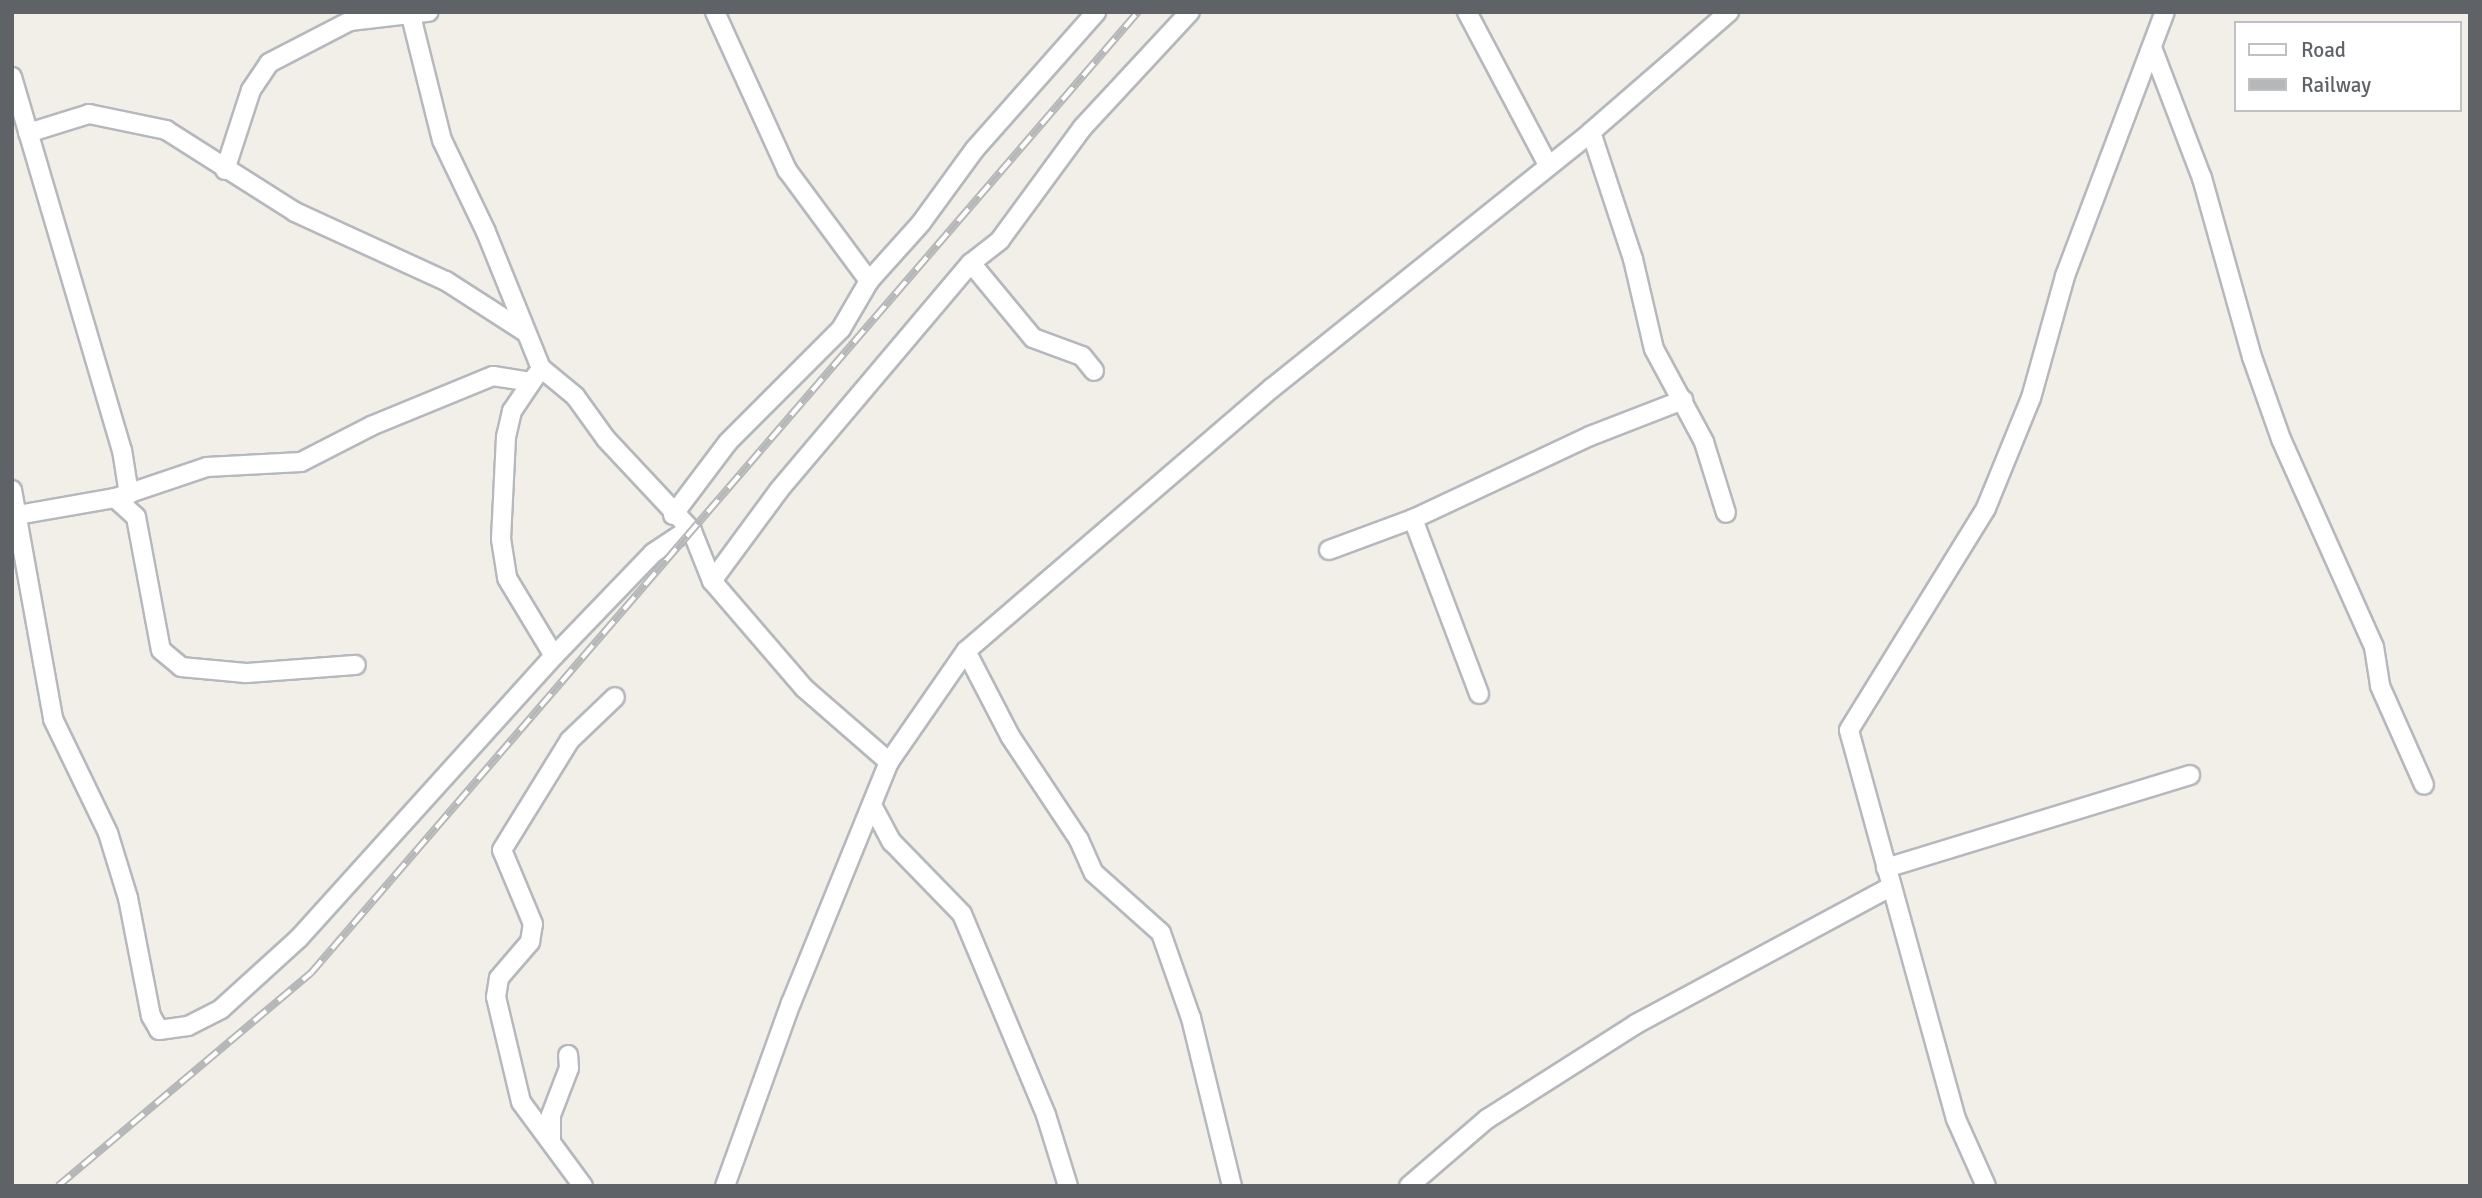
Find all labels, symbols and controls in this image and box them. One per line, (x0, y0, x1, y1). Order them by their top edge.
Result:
legend (2234, 21, 2461, 112)
text: Road (2301, 37, 2346, 63)
text: Railway (2301, 72, 2371, 98)

